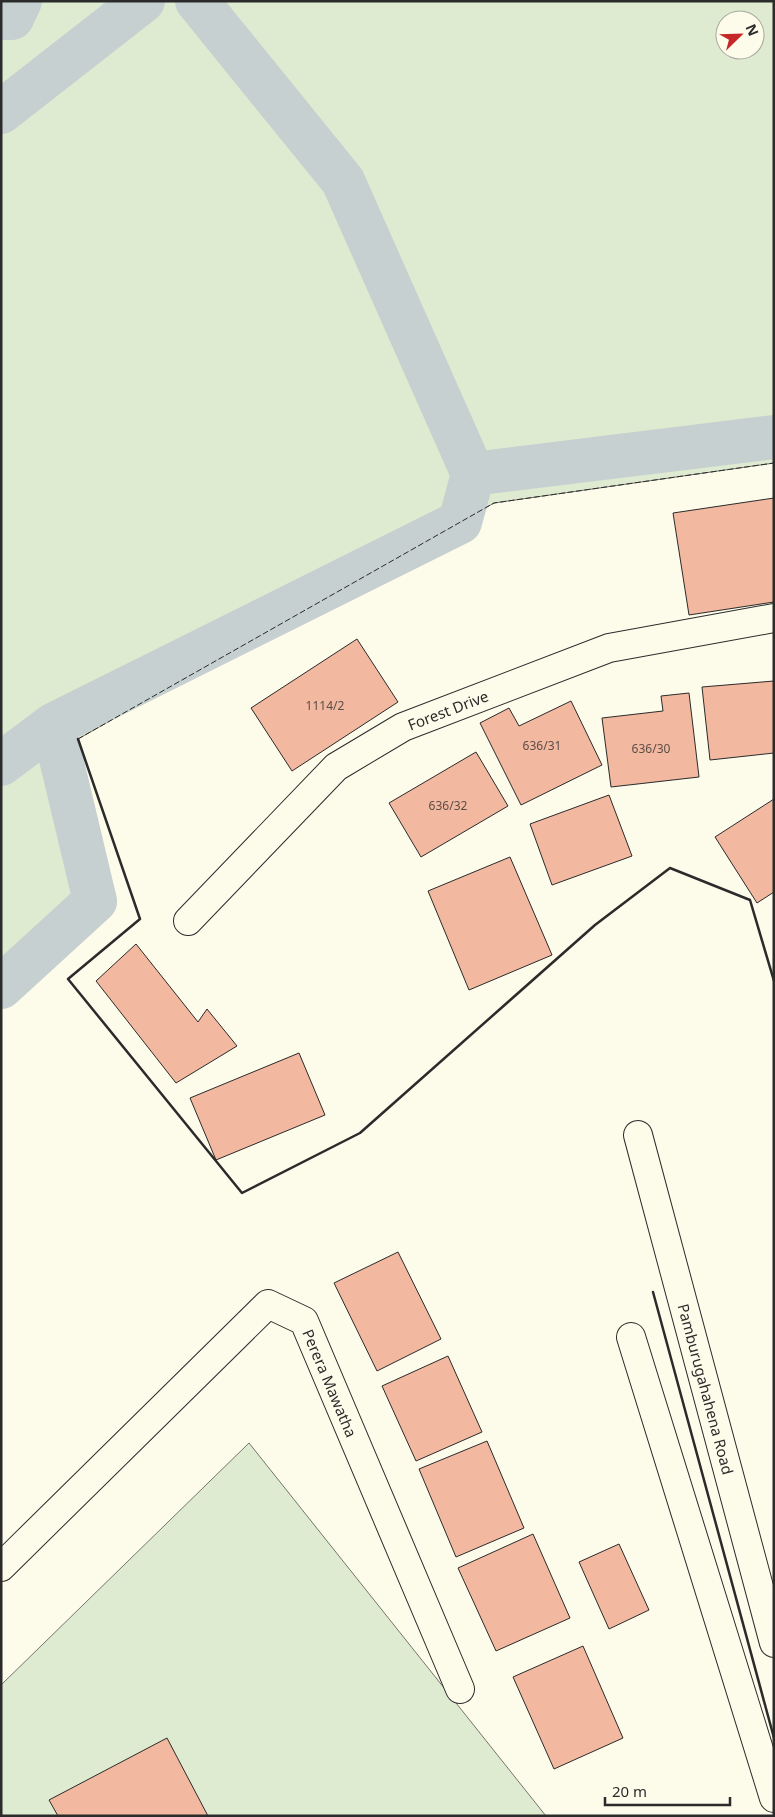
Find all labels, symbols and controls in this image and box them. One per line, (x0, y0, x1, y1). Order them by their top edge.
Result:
north arrow (715, 10, 765, 60)
text: N (741, 21, 763, 39)
street label: Forest Drive (405, 685, 491, 735)
house number: 1114/2 (306, 697, 345, 714)
house number: 636/31 (523, 737, 561, 754)
house number: 636/30 (632, 740, 671, 757)
house number: 636/32 (429, 797, 468, 814)
street label: Pamburugahahena Road (674, 1301, 738, 1477)
street label: Perera Mawatha (298, 1326, 362, 1440)
scale bar (605, 1774, 730, 1806)
text: 20 m (612, 1781, 647, 1801)

